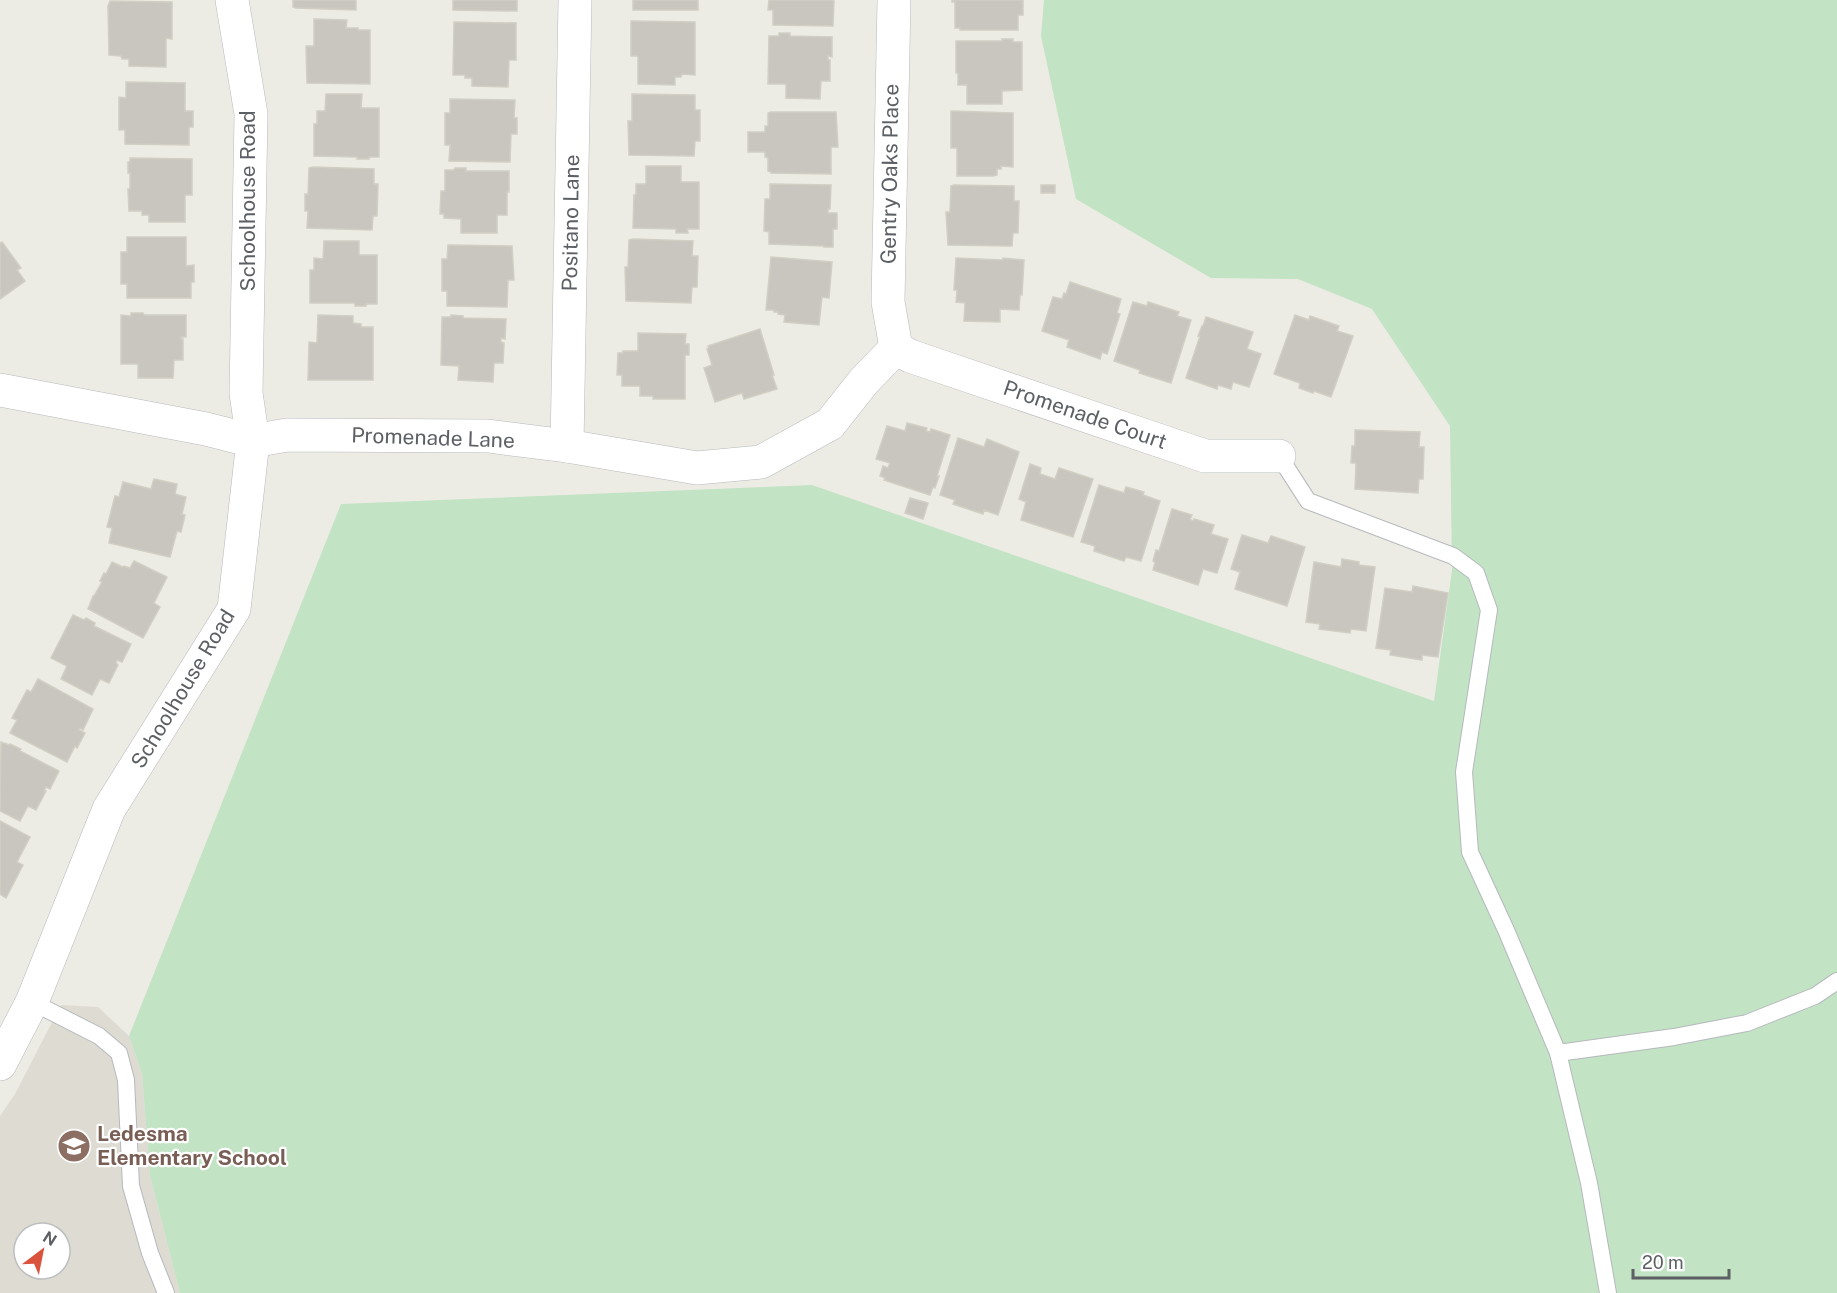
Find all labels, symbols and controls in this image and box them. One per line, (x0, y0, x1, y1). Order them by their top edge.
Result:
street label: Gentry Oaks Place (875, 84, 904, 264)
street label: Schoolhouse Road (235, 111, 260, 291)
street label: Positano Lane (557, 154, 584, 292)
street label: Promenade Court (1000, 375, 1170, 454)
street label: Promenade Lane (351, 422, 515, 453)
street label: Schoolhouse Road (125, 605, 240, 773)
place label: Ledesma Elementary School (97, 1121, 287, 1170)
school or university icon: Ledesma Elementary School (56, 1128, 92, 1164)
north arrow (12, 1221, 72, 1281)
text: N (39, 1227, 60, 1250)
scale bar (1633, 1242, 1729, 1280)
text: 20 m (1642, 1252, 1684, 1273)

